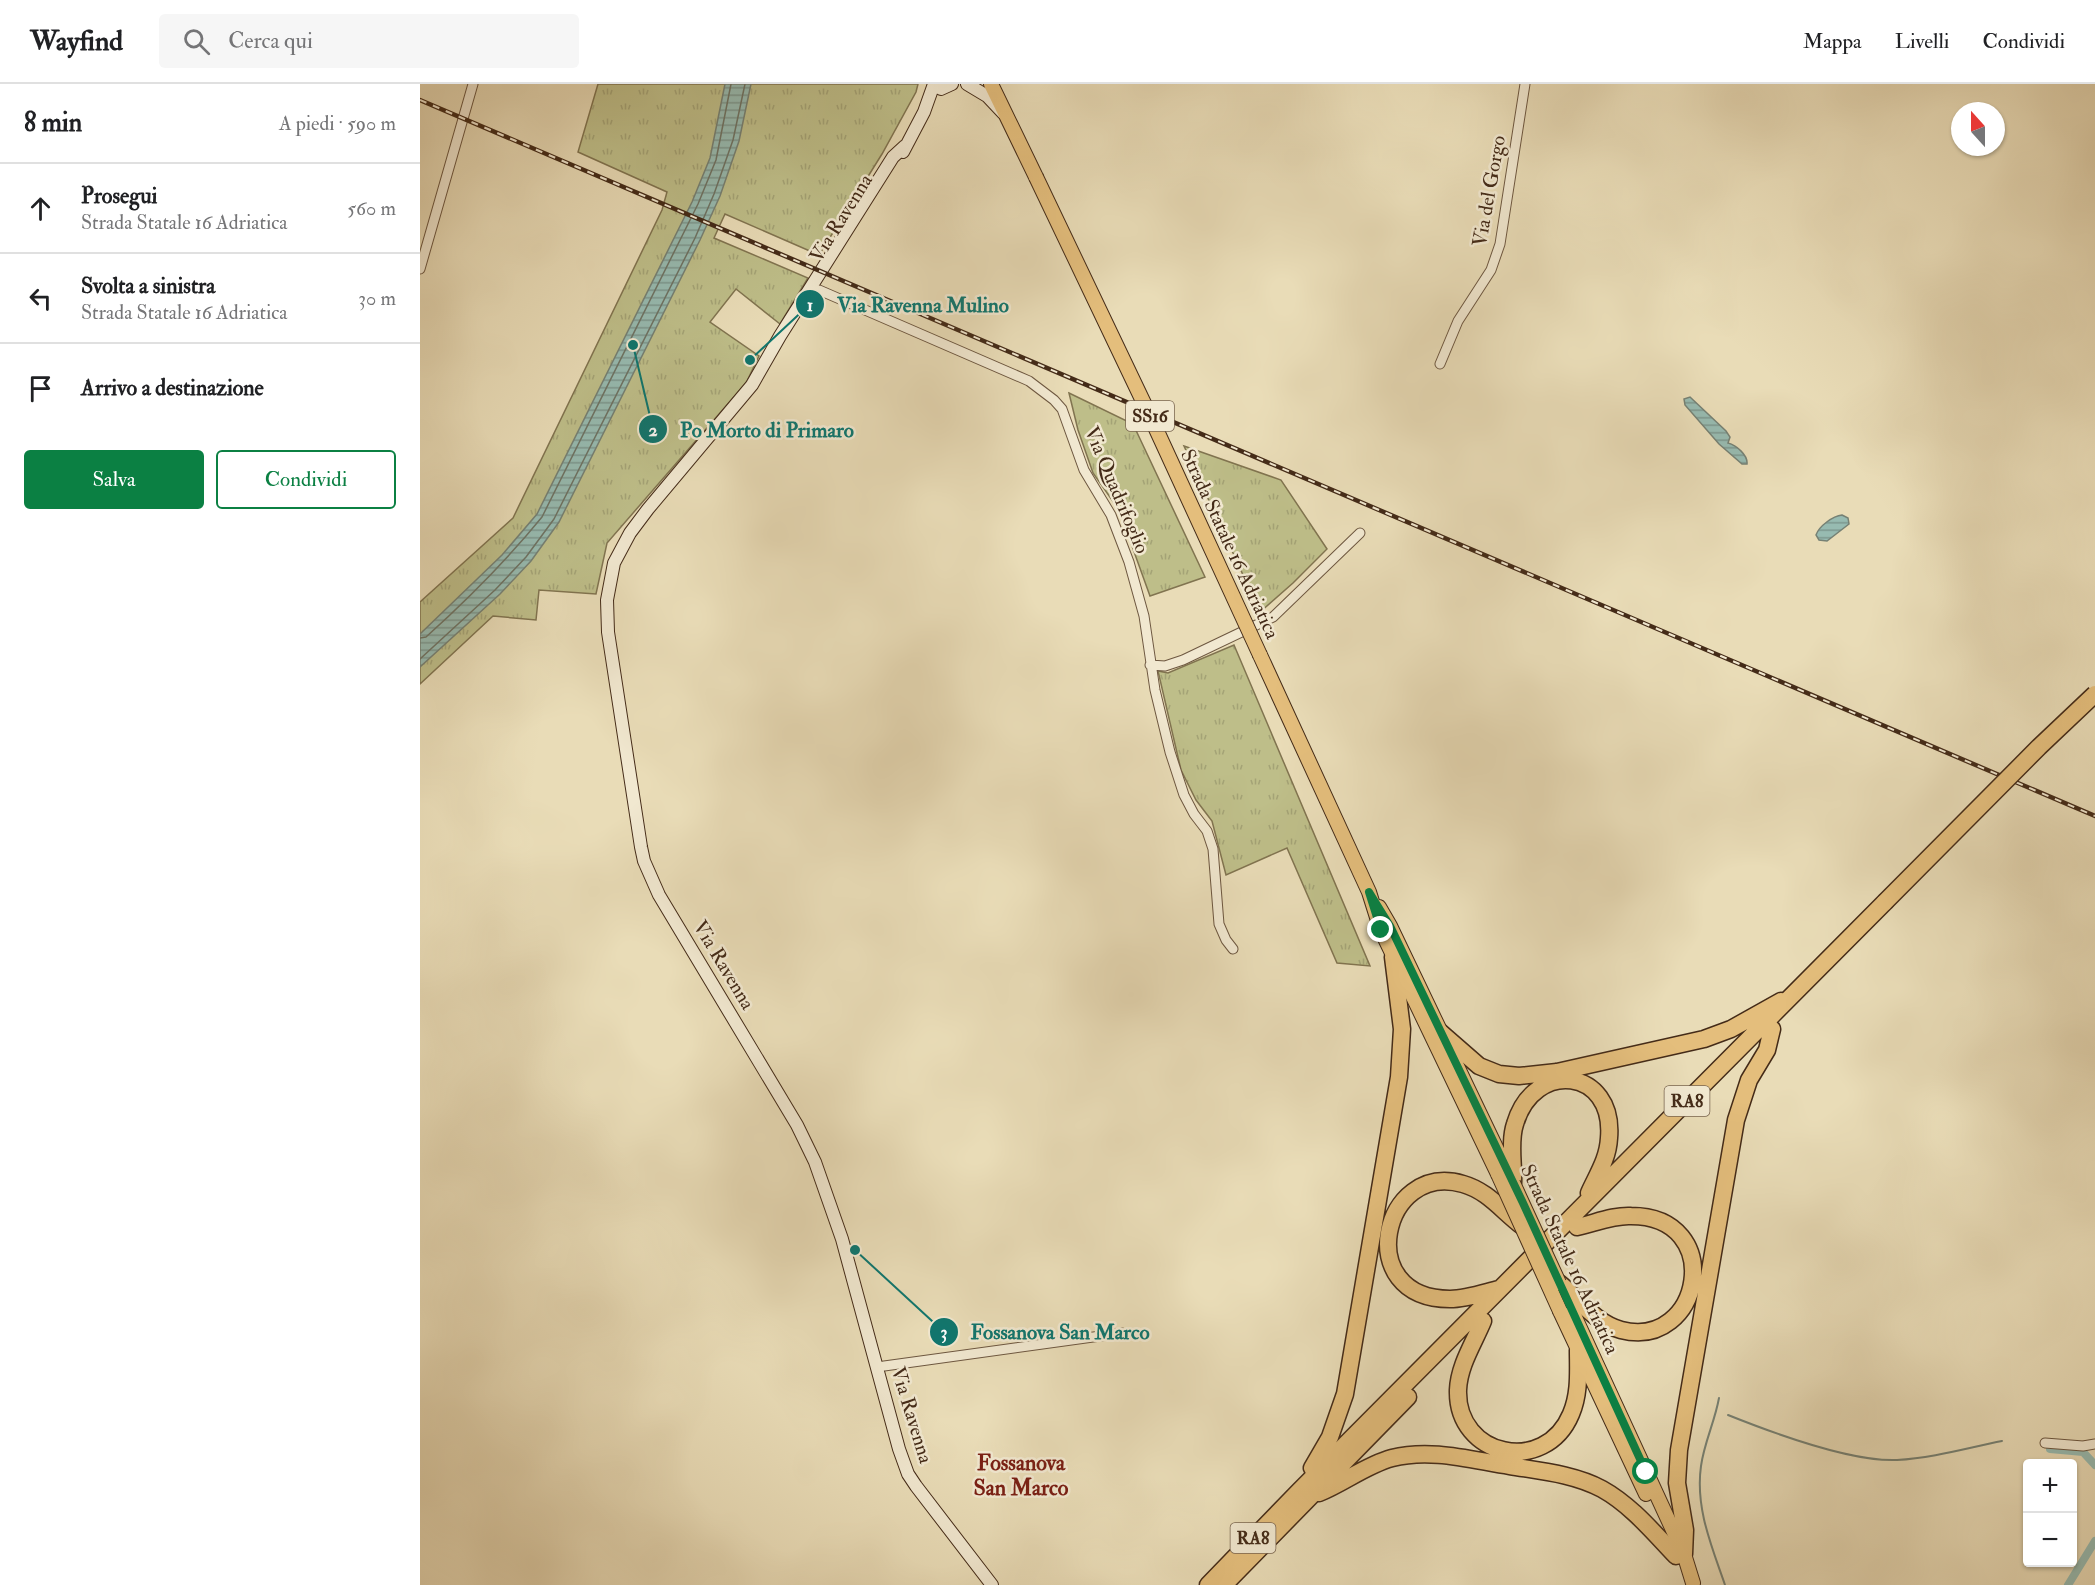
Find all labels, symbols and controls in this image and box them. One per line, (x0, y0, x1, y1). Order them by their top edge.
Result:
search box (159, 14, 579, 68)
text: Wayfind (30, 24, 123, 59)
icon: search (180, 25, 213, 58)
text: Cerca qui (228, 27, 313, 55)
text: Mappa (1803, 28, 1862, 55)
text: Livelli (1895, 28, 1949, 55)
text: Condividi (1982, 28, 2065, 55)
north arrow (1951, 102, 2005, 156)
text: 8 min (24, 107, 82, 139)
text: A piedi · 590 m (279, 111, 396, 136)
street label: Via del Gorgo (1467, 133, 1511, 249)
street label: Via Ravenna (804, 168, 878, 267)
text: Prosegui (81, 182, 157, 210)
icon: ahead (24, 192, 57, 225)
text: 560 m (347, 196, 396, 221)
text: Strada Statale 16 Adriatica (81, 210, 288, 235)
text: Svolta a sinistra (81, 272, 215, 300)
icon: left (24, 282, 57, 315)
callout: Via Ravenna Mulino (795, 285, 1021, 324)
text: 30 m (358, 286, 396, 311)
text: Via Ravenna Mulino (836, 292, 1009, 319)
text: 1 (807, 294, 813, 317)
text: Strada Statale 16 Adriatica (81, 300, 288, 325)
icon: arrive (24, 372, 57, 405)
text: Arrivo a destinazione (81, 374, 264, 402)
road number: SS16 (1126, 401, 1174, 431)
callout: Po Morto di Primaro (638, 410, 866, 449)
text: Po Morto di Primaro (680, 417, 854, 444)
text: 2 (648, 419, 658, 442)
street label: Via Quadrifoglio (1079, 423, 1155, 557)
street label: Strada Statale 16 Adriatica (1175, 445, 1285, 644)
button: Salva (24, 450, 204, 509)
button: Condividi (216, 450, 396, 509)
street label: Via Ravenna (688, 916, 761, 1015)
route end (1367, 916, 1393, 942)
road number: RA8 (1664, 1086, 1710, 1116)
street label: Strada Statale 16 Adriatica (1515, 1160, 1625, 1359)
callout: Fossanova San Marco (929, 1312, 1162, 1351)
text: Fossanova San Marco (970, 1319, 1150, 1346)
text: 3 (941, 1321, 948, 1344)
street label: Via Ravenna (885, 1364, 939, 1467)
district label: Fossanova San Marco (974, 1449, 1069, 1502)
route start (1632, 1458, 1658, 1484)
map controls (2023, 1459, 2077, 1567)
button: + (2023, 1459, 2077, 1513)
button: − (2023, 1513, 2077, 1567)
road number: RA8 (1230, 1523, 1276, 1553)

